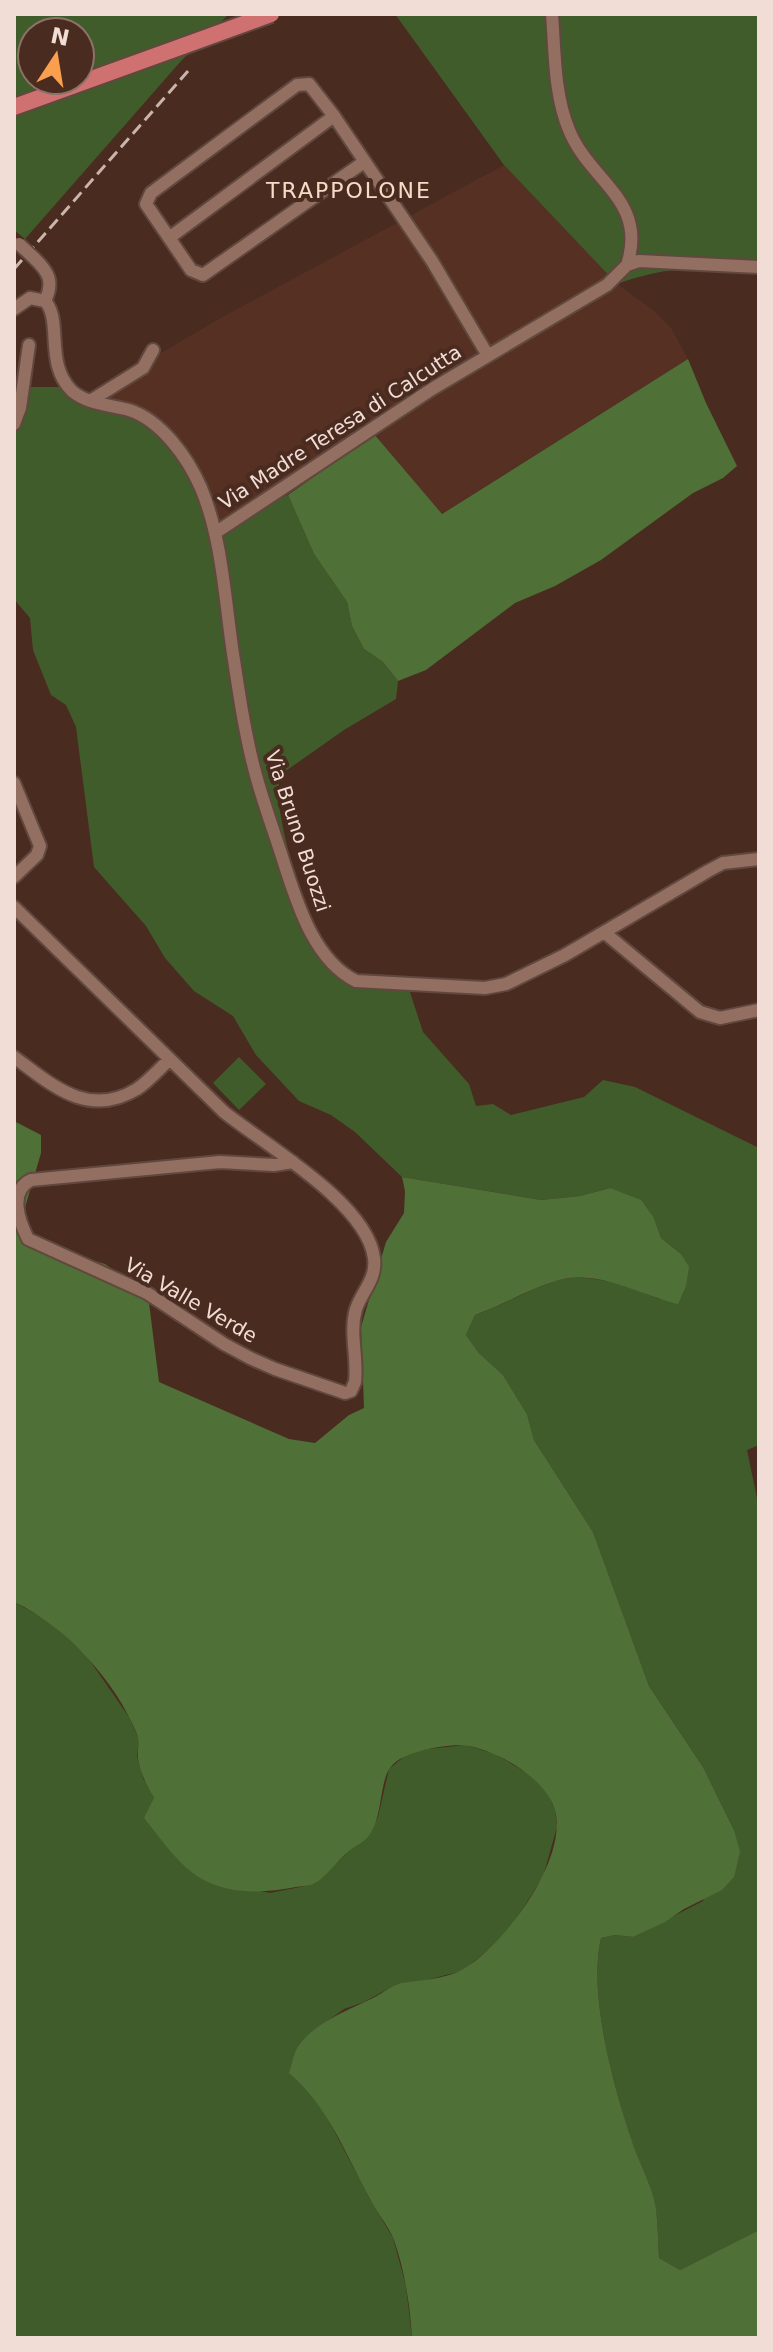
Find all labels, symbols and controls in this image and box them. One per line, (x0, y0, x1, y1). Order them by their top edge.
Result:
north arrow (16, 16, 96, 96)
text: N (48, 23, 72, 51)
district label: TRAPPOLONE (265, 178, 432, 203)
street label: Via Madre Teresa di Calcutta (214, 340, 466, 514)
street label: Via Bruno Buozzi (261, 747, 335, 915)
street label: Via Valle Verde (121, 1252, 261, 1348)

